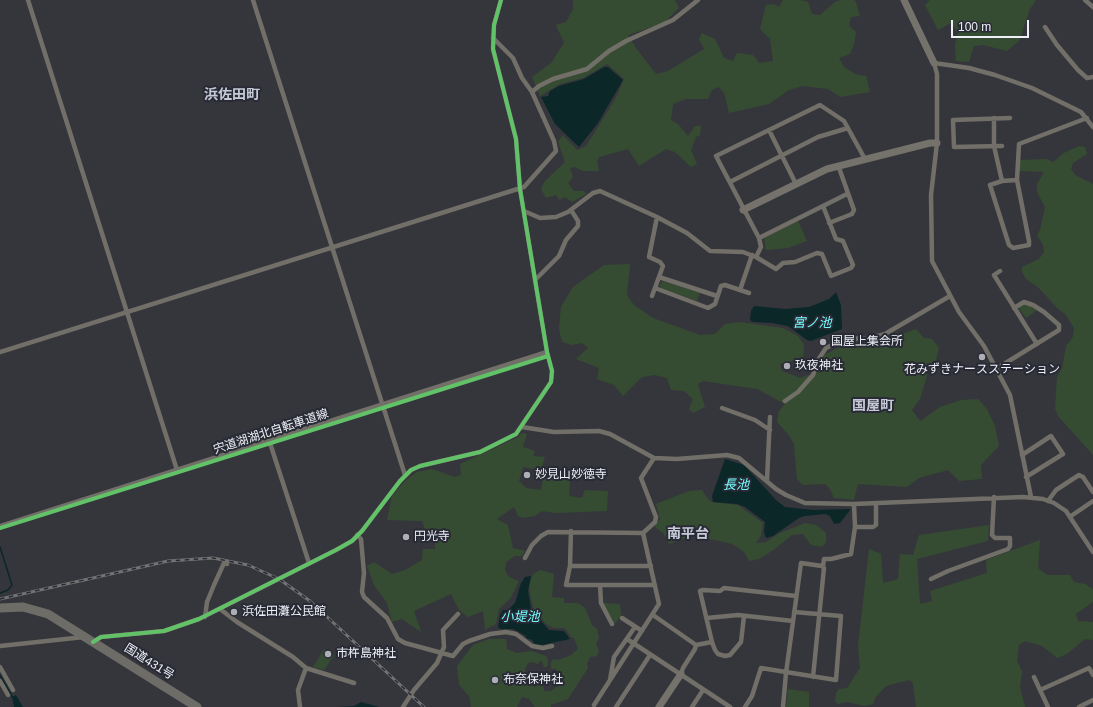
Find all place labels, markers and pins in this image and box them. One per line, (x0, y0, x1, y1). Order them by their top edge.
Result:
place label: 国屋上集会所 (831, 335, 903, 349)
marker: 国屋上集会所 (818, 337, 828, 347)
marker: 花みずきナースステーション (977, 352, 987, 362)
place label: 玖夜神社 (795, 359, 843, 373)
marker: 玖夜神社 (782, 361, 792, 371)
place label: 花みずきナースステーション (904, 363, 1060, 377)
place label: 妙見山妙徳寺 (535, 468, 607, 482)
marker: 妙見山妙徳寺 (522, 470, 532, 480)
place label: 円光寺 (414, 530, 450, 544)
marker: 円光寺 (401, 532, 411, 542)
place label: 浜佐田灘公民館 (242, 605, 326, 619)
marker: 浜佐田灘公民館 (229, 607, 239, 617)
place label: 市杵島神社 (336, 647, 396, 661)
marker: 市杵島神社 (323, 649, 333, 659)
place label: 布奈保神社 (503, 673, 563, 687)
marker: 布奈保神社 (490, 675, 500, 685)

